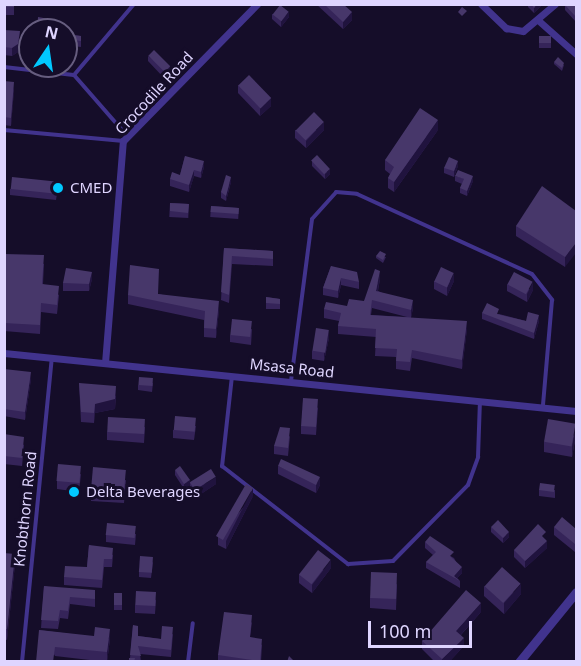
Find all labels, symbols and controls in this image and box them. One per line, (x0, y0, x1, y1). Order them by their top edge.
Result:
north arrow (18, 18, 78, 78)
text: N (43, 20, 60, 45)
street label: Crocodile Road (111, 48, 197, 138)
place label: CMED (70, 179, 112, 197)
marker: CMED (51, 181, 65, 195)
street label: Msasa Road (249, 355, 335, 381)
street label: Knobthorn Road (10, 450, 40, 568)
place label: Delta Beverages (86, 483, 200, 501)
marker: Delta Beverages (67, 485, 81, 499)
scale bar (371, 609, 474, 647)
text: 100 m (379, 619, 431, 643)

